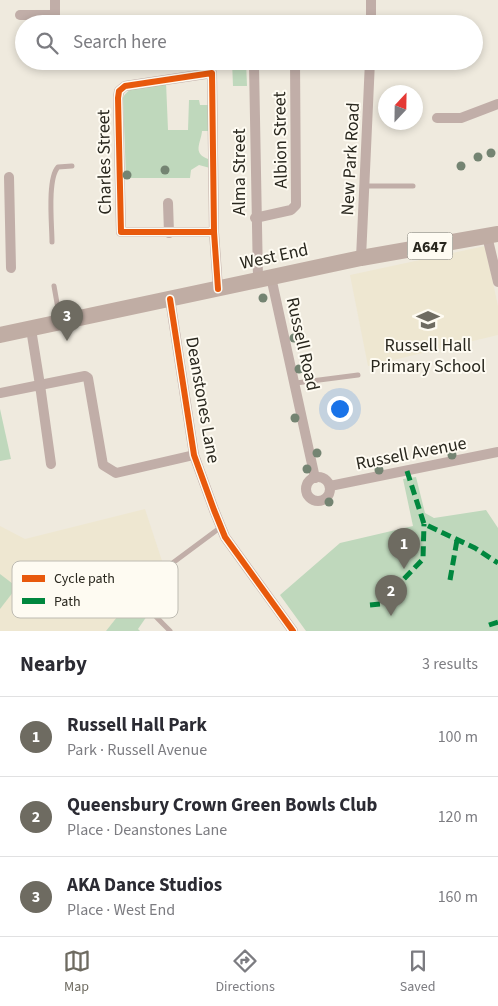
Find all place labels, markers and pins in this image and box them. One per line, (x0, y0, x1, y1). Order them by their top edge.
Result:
pin: 3 (51, 300, 83, 341)
school or university icon: Russell Hall Primary School (415, 307, 441, 333)
place label: Russell Hall Primary School (370, 333, 486, 379)
pin: 1 (388, 528, 420, 569)
pin: 2 (375, 575, 407, 616)

